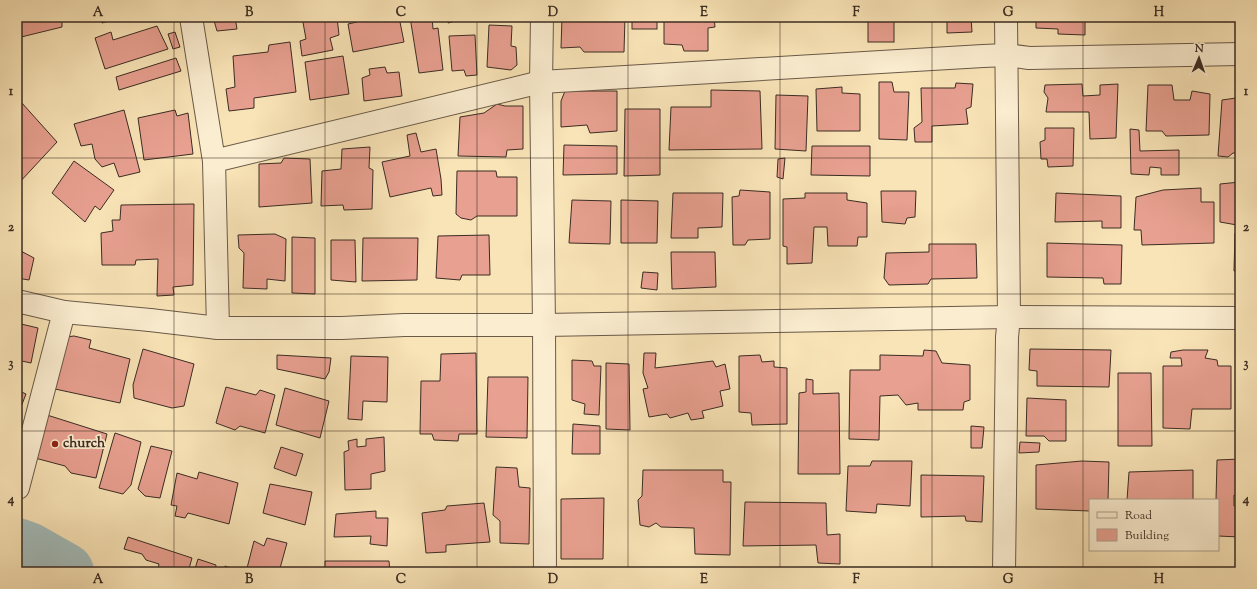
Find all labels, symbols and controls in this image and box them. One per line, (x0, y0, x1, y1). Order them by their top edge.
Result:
text: A (93, 4, 104, 22)
text: B (245, 4, 254, 22)
text: C (396, 4, 406, 22)
text: D (548, 4, 558, 22)
text: E (700, 4, 708, 22)
text: F (852, 4, 860, 22)
text: G (1003, 4, 1014, 22)
text: H (1154, 4, 1165, 22)
north arrow (1179, 38, 1219, 78)
text: N (1194, 41, 1204, 57)
text: 1 (9, 83, 14, 101)
text: 1 (1244, 83, 1249, 101)
text: 2 (8, 219, 15, 237)
text: 2 (1243, 219, 1250, 237)
text: 3 (8, 355, 14, 373)
text: 3 (1243, 355, 1249, 373)
place label: church (63, 434, 106, 454)
marker: church (50, 439, 60, 449)
text: 4 (7, 491, 15, 509)
text: 4 (1242, 491, 1250, 509)
legend (1089, 499, 1219, 551)
text: Road (1125, 507, 1152, 525)
text: Building (1125, 527, 1169, 545)
text: A (93, 571, 104, 589)
text: B (245, 571, 254, 589)
text: C (396, 571, 406, 589)
text: D (548, 571, 558, 589)
text: E (700, 571, 708, 589)
text: F (852, 571, 860, 589)
text: G (1003, 571, 1014, 589)
text: H (1154, 571, 1165, 589)

